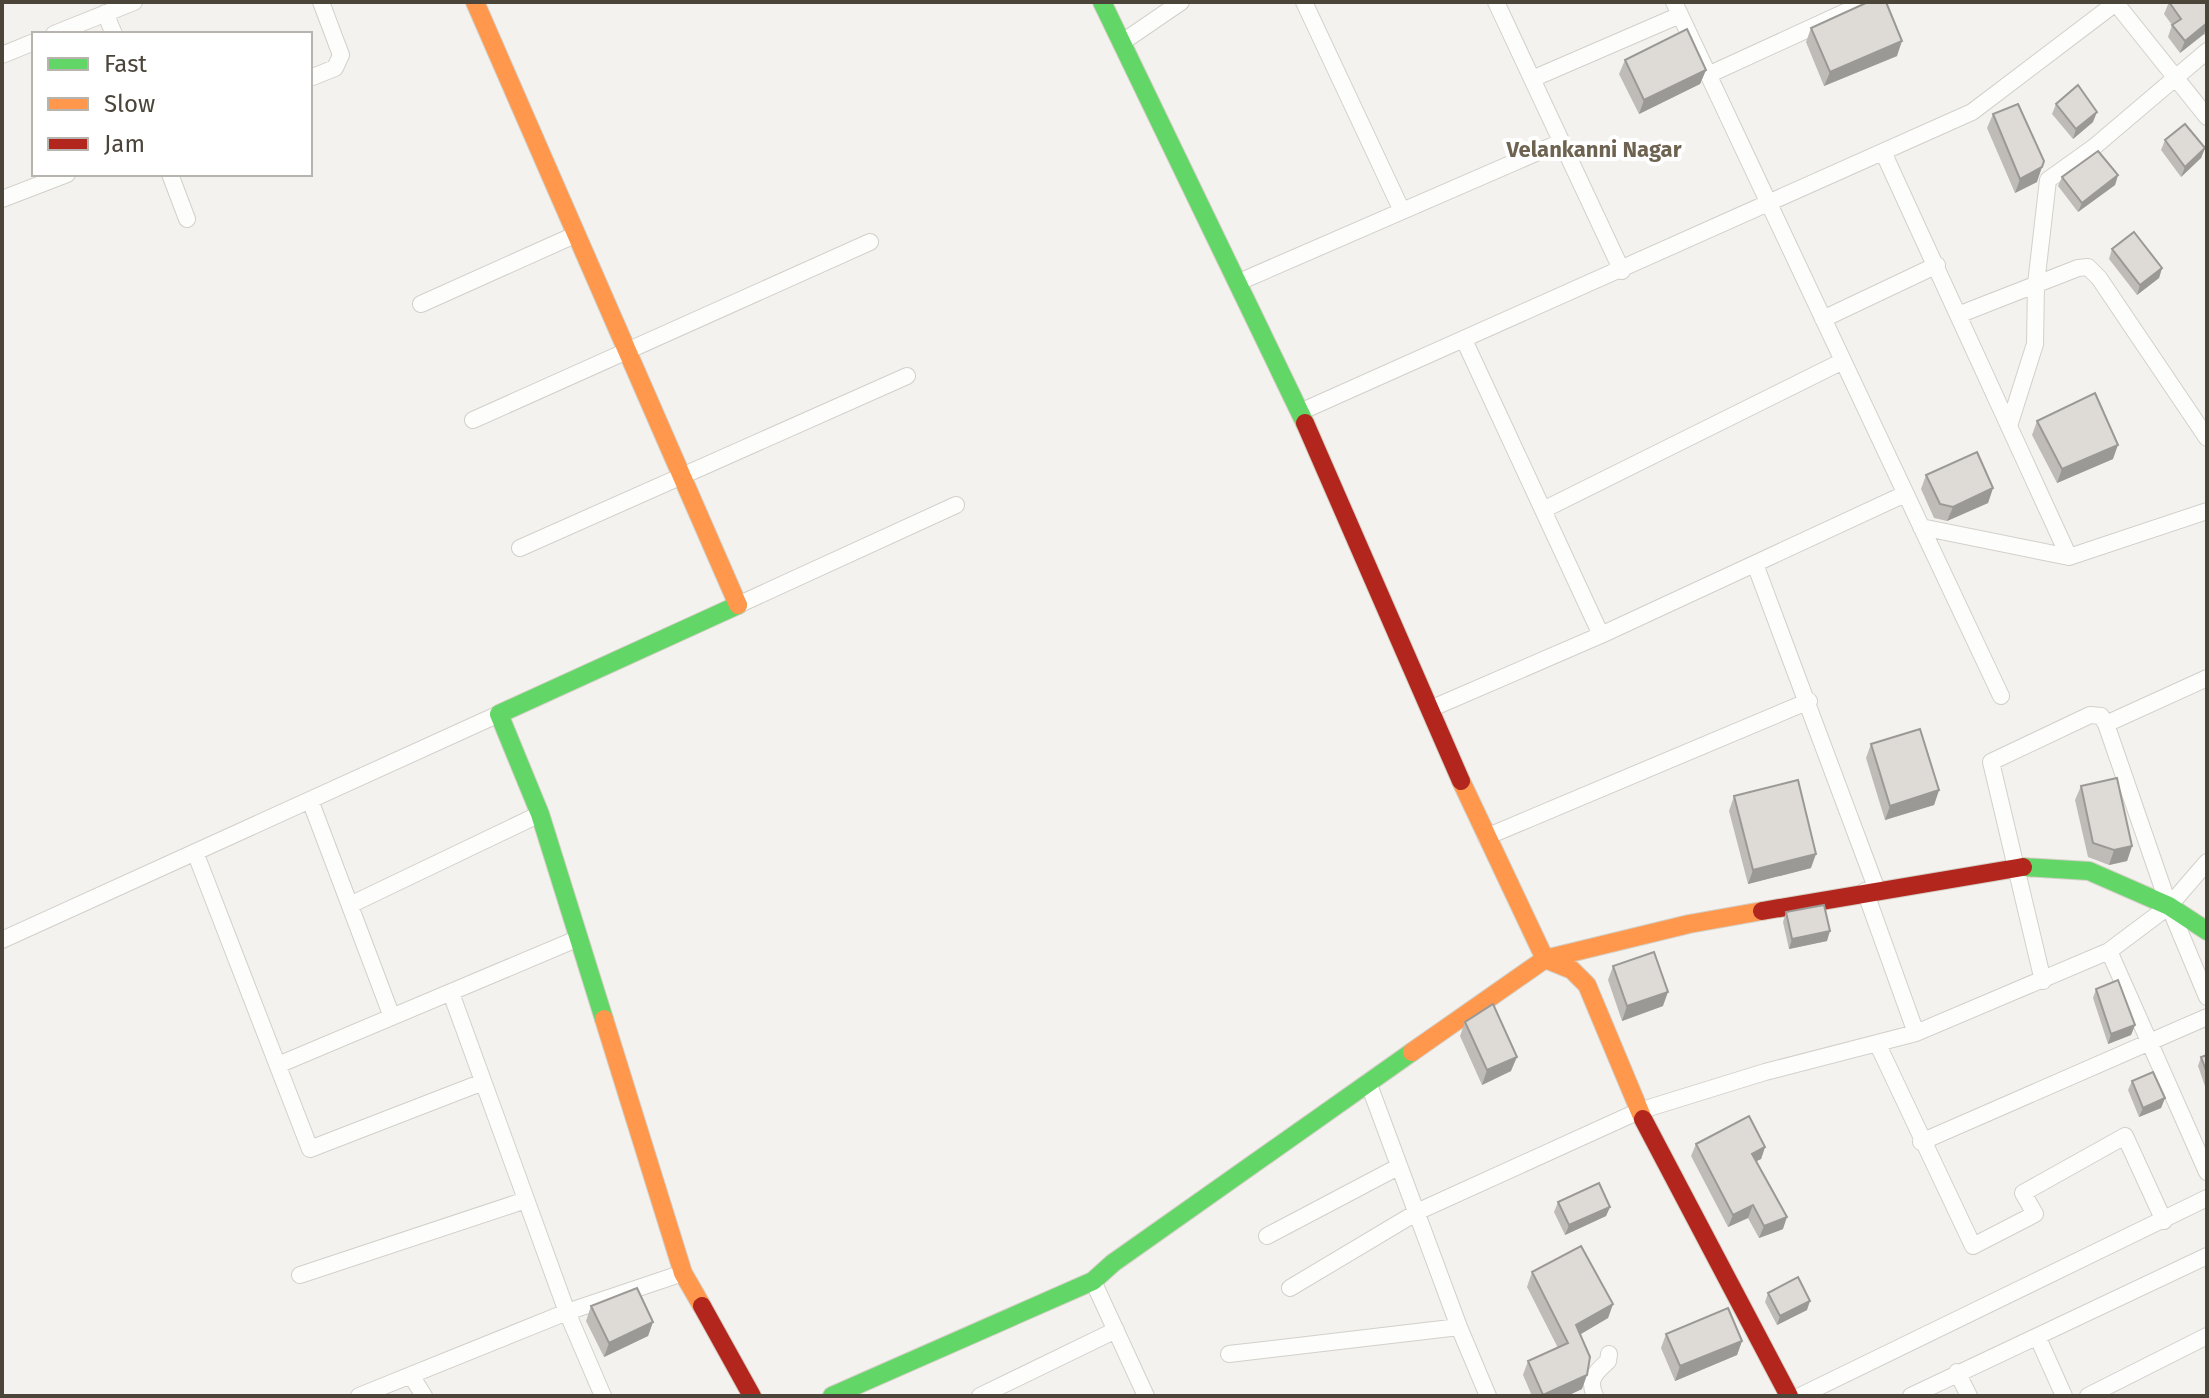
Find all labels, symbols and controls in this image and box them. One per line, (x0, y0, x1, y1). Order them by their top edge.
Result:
legend (32, 32, 312, 176)
text: Fast (104, 50, 147, 78)
text: Slow (104, 90, 155, 118)
text: Jam (104, 130, 145, 158)
district label: Velankanni Nagar (1506, 136, 1682, 163)

